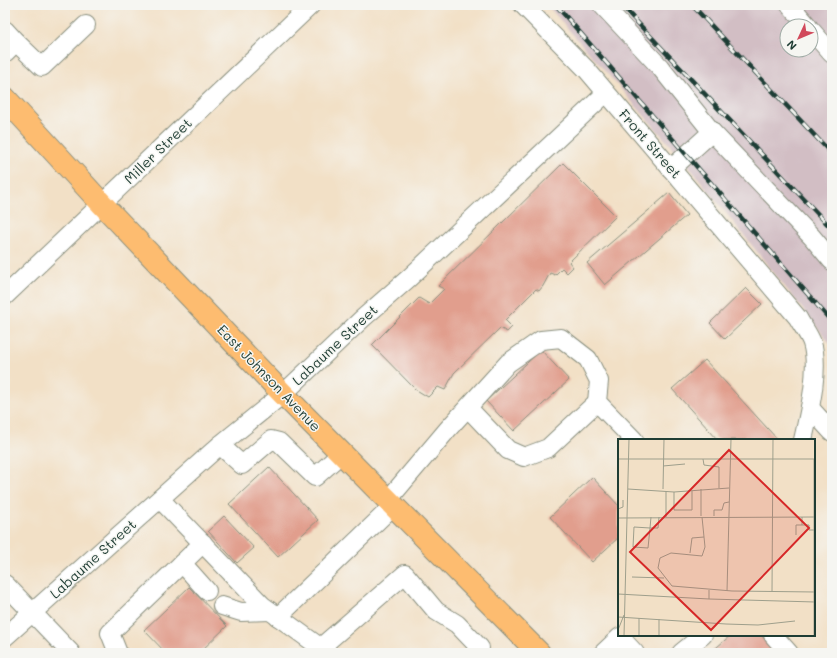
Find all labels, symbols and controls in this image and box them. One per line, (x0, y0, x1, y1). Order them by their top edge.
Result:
north arrow (779, 18, 819, 58)
text: N (783, 37, 800, 54)
street label: Front Street (615, 105, 686, 182)
street label: Miller Street (120, 114, 196, 188)
street label: Labaume Street (288, 300, 381, 389)
street label: East Johnson Avenue (213, 320, 325, 435)
inset map (618, 439, 815, 636)
street label: Labaume Street (45, 515, 140, 603)

